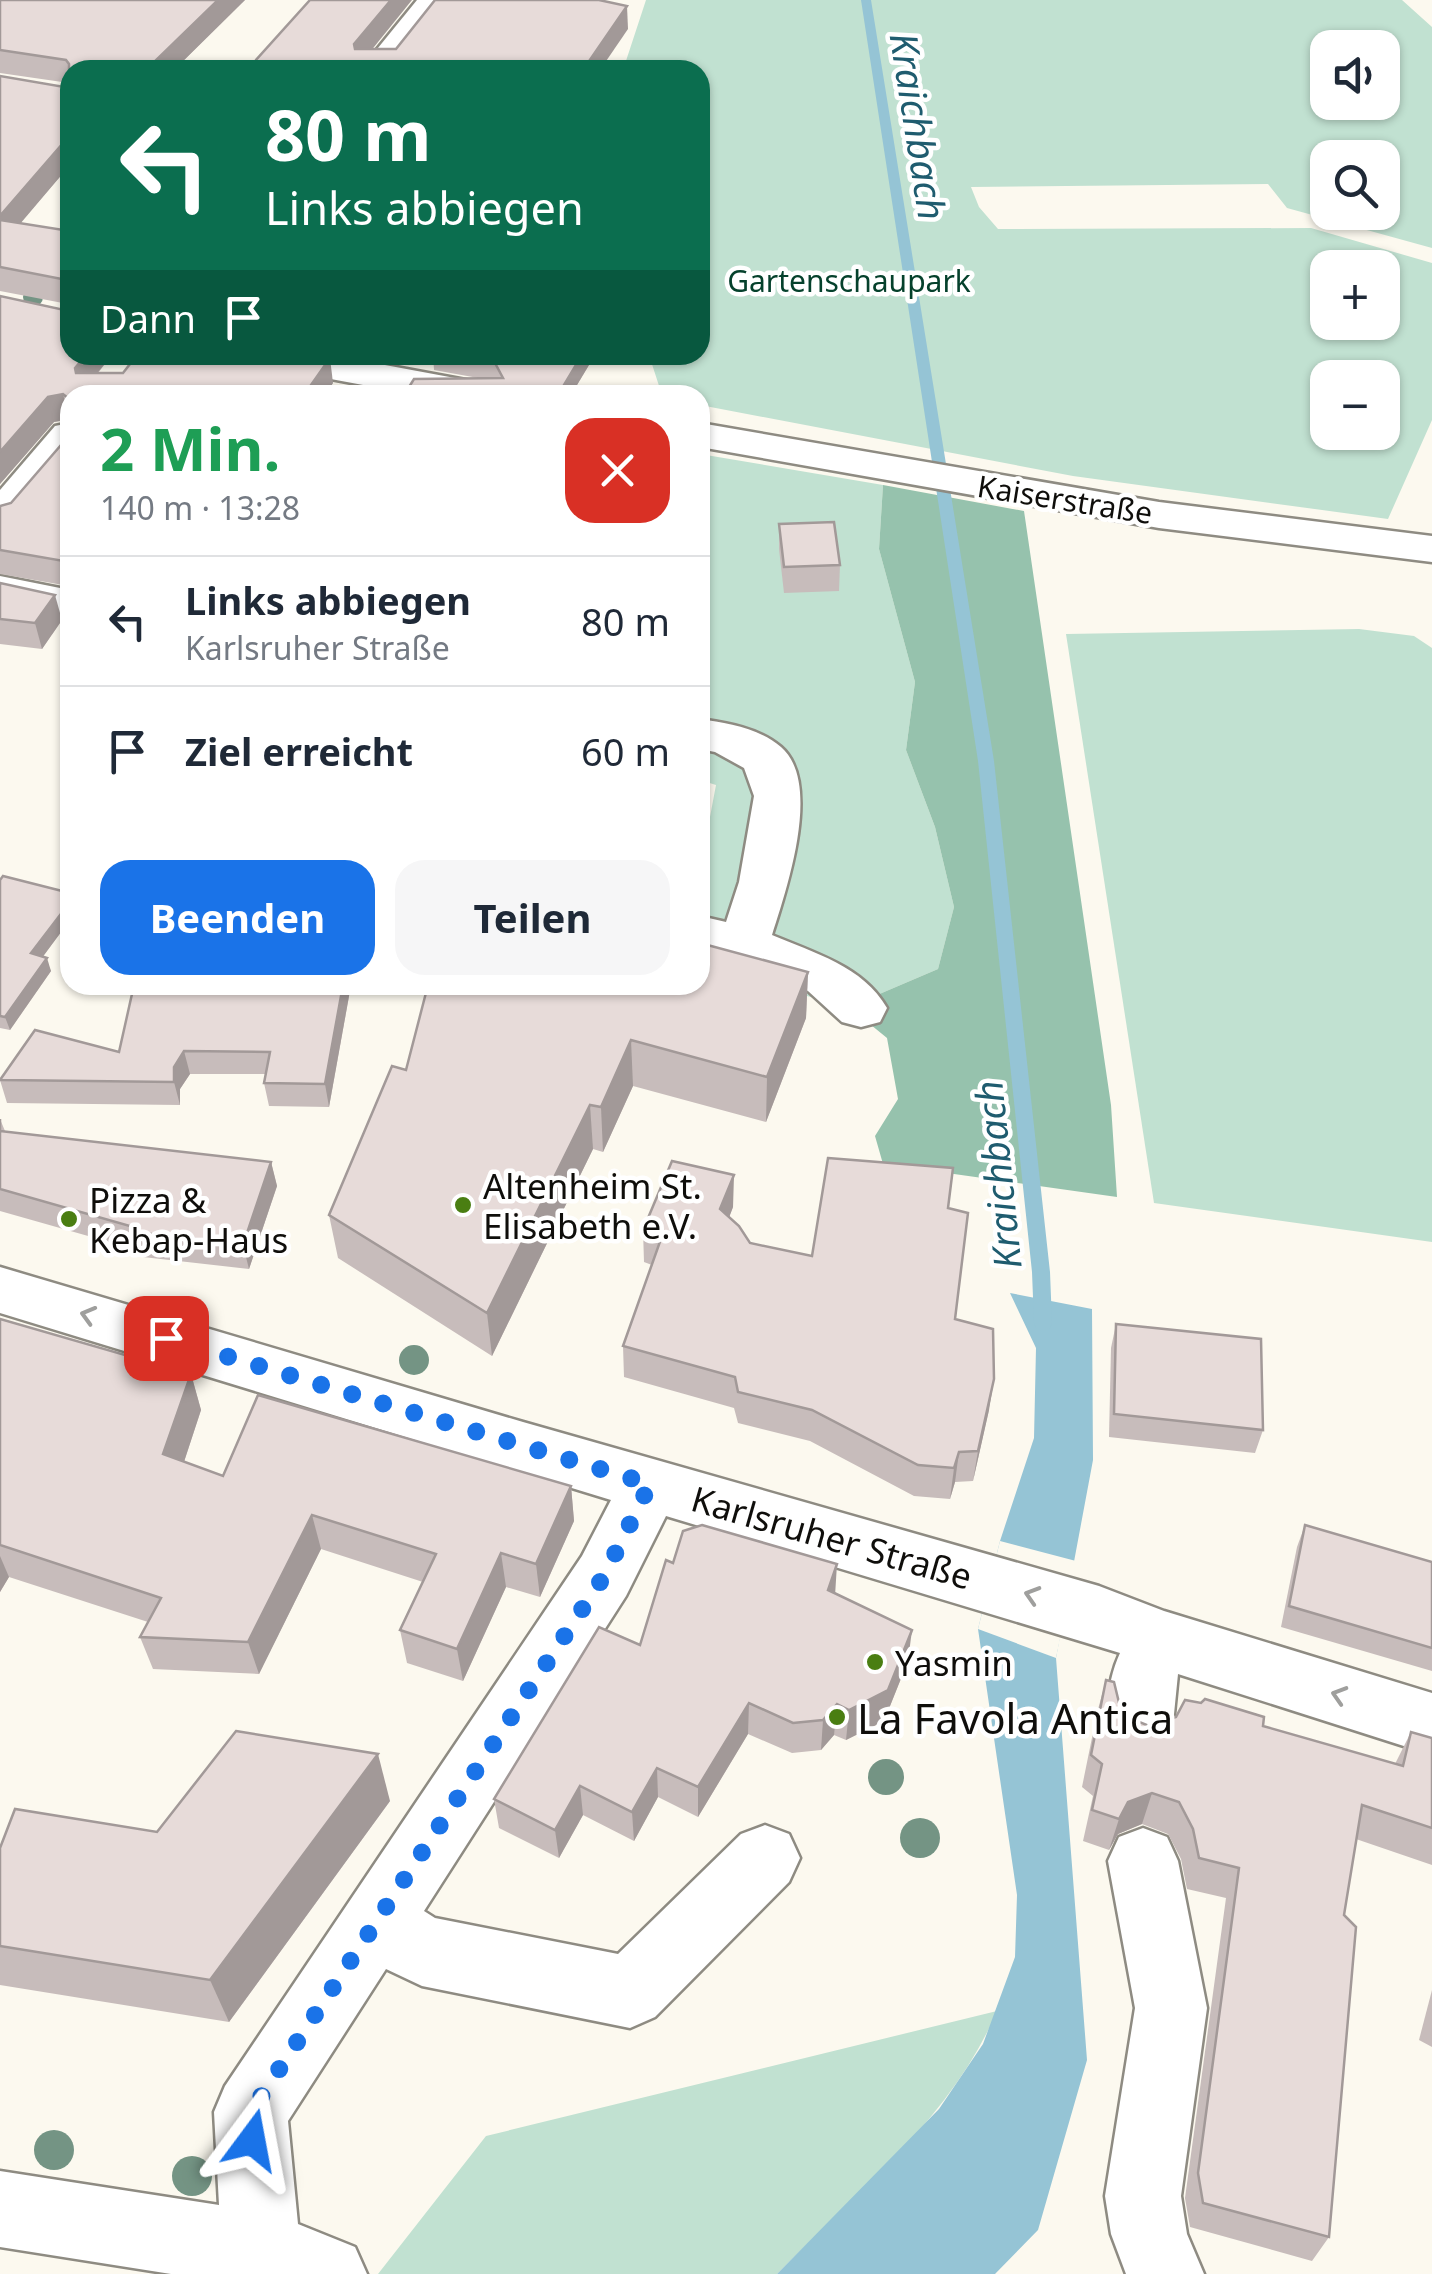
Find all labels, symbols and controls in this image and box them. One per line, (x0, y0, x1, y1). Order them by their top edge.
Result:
water label: Kraichbach (879, 29, 959, 223)
map controls (1310, 30, 1400, 450)
button: sound (1310, 30, 1400, 120)
text: 80 m (265, 86, 432, 182)
icon: left (100, 100, 230, 230)
button: search (1310, 140, 1400, 230)
text: Links abbiegen (265, 177, 584, 238)
button: + (1310, 250, 1400, 340)
park label: Gartenschaupark (727, 260, 971, 301)
icon: arrive (216, 290, 271, 345)
text: Dann (100, 292, 196, 344)
button: − (1310, 360, 1400, 450)
text: 2 Min. (100, 407, 280, 489)
button: close (565, 418, 670, 523)
street label: Kaiserstraße (975, 465, 1155, 533)
text: 140 m · 13:28 (100, 486, 300, 529)
text: Links abbiegen (185, 574, 471, 626)
icon: left (100, 594, 155, 649)
text: 80 m (581, 595, 670, 647)
text: Karlsruher Straße (185, 626, 450, 669)
icon: arrive (100, 724, 155, 779)
text: Ziel erreicht (185, 725, 413, 777)
text: 60 m (581, 725, 670, 777)
button: Beenden (100, 860, 375, 975)
button: Teilen (395, 860, 670, 975)
water label: Kraichbach (961, 1078, 1033, 1272)
place label: Altenheim St. Elisabeth e.V. (483, 1162, 702, 1249)
place label: Pizza & Kebap-Haus (89, 1176, 288, 1263)
marker: Altenheim St. Elisabeth e.V. (452, 1194, 474, 1216)
marker: Pizza & Kebap-Haus (58, 1208, 80, 1230)
pin (124, 1296, 209, 1381)
one-way arrow (80, 1306, 97, 1327)
icon: arrive (139, 1311, 194, 1366)
street label: Karlsruher Straße (686, 1474, 978, 1600)
one-way arrow (1024, 1586, 1041, 1607)
place label: Yasmin (895, 1639, 1013, 1686)
marker: Yasmin (864, 1651, 886, 1673)
one-way arrow (1331, 1686, 1348, 1707)
place label: La Favola Antica (857, 1689, 1173, 1746)
marker: La Favola Antica (826, 1706, 848, 1728)
position arrow (200, 2088, 304, 2192)

